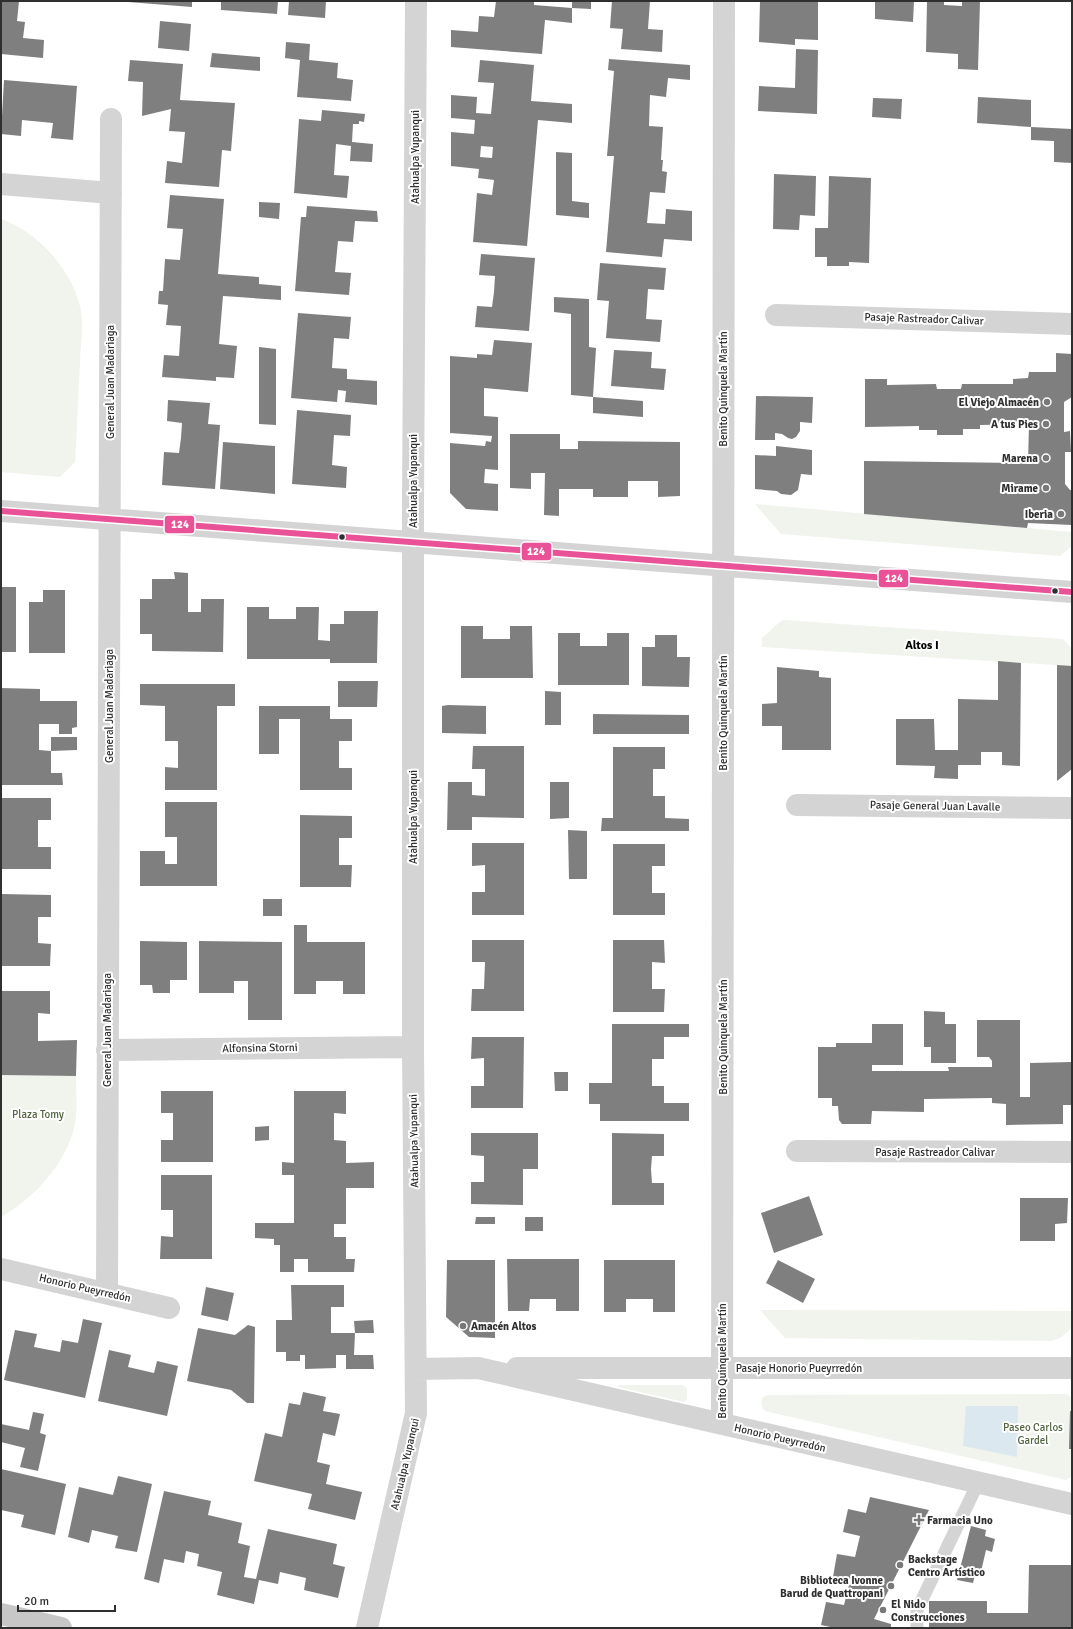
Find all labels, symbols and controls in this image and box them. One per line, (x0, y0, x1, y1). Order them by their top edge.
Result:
street label: Atahualpa Yupanqui (409, 110, 422, 204)
street label: Pasaje Rastreador Calivar (864, 310, 984, 328)
street label: General Juan Madariaga (104, 324, 117, 439)
street label: Benito Quinquela Martín (717, 331, 730, 447)
place label: El Viejo Almacén (958, 396, 1039, 409)
marker: El Viejo Almacén (1042, 397, 1052, 407)
place label: A tus Pies (991, 418, 1038, 431)
marker: A tus Pies (1041, 419, 1051, 429)
street label: Atahualpa Yupanqui (407, 434, 420, 528)
place label: Marena (1002, 452, 1038, 465)
marker: Marena (1041, 453, 1051, 463)
place label: Mirame (1001, 482, 1039, 495)
marker: Mirame (1041, 483, 1051, 493)
place label: Iberia (1025, 508, 1053, 521)
marker: Iberia (1056, 509, 1066, 519)
line badge: 124 (164, 515, 195, 534)
text: 124 (171, 518, 189, 531)
unlabelled marker (337, 532, 347, 542)
line badge: 124 (521, 542, 552, 561)
text: 124 (527, 545, 545, 558)
line badge: 124 (878, 569, 909, 588)
text: 124 (885, 572, 903, 585)
unlabelled marker (1050, 586, 1060, 596)
district label: Altos I (905, 638, 939, 653)
street label: General Juan Madariaga (103, 648, 116, 763)
street label: Benito Quinquela Martín (717, 655, 730, 771)
street label: Atahualpa Yupanqui (407, 770, 420, 864)
street label: Pasaje General Juan Lavalle (870, 798, 1000, 814)
street label: General Juan Madariaga (101, 972, 114, 1087)
street label: Benito Quinquela Martín (717, 979, 730, 1095)
street label: Alfonsina Storni (222, 1041, 298, 1055)
street label: Atahualpa Yupanqui (407, 1094, 421, 1188)
park label: Plaza Tomy (12, 1108, 65, 1121)
street label: Pasaje Rastreador Calivar (875, 1146, 995, 1159)
street label: Honorio Pueyrredón (38, 1271, 132, 1305)
street label: Benito Quinquela Martín (716, 1303, 729, 1419)
place label: Amacén Altos (471, 1320, 537, 1333)
marker: Amacén Altos (458, 1321, 468, 1331)
street label: Pasaje Honorio Pueyrredón (736, 1362, 862, 1375)
street label: Atahualpa Yupanqui (388, 1417, 422, 1511)
street label: Honorio Pueyrredón (733, 1421, 827, 1455)
park label: Paseo Carlos Gardel (1003, 1421, 1063, 1447)
place label: Farmacia Uno (927, 1514, 993, 1527)
marker: Farmacia Uno (914, 1515, 924, 1525)
place label: Backstage Centro Artístico (908, 1553, 985, 1579)
marker: Backstage Centro Artístico (895, 1560, 905, 1570)
place label: Biblioteca Ivonne Barud de Quattropani (780, 1574, 884, 1600)
marker: Biblioteca Ivonne Barud de Quattropani (886, 1581, 896, 1591)
scale bar (18, 1587, 115, 1613)
text: 20 m (24, 1594, 49, 1609)
place label: El Nido Construcciones (891, 1598, 965, 1624)
marker: El Nido Construcciones (878, 1605, 888, 1615)

